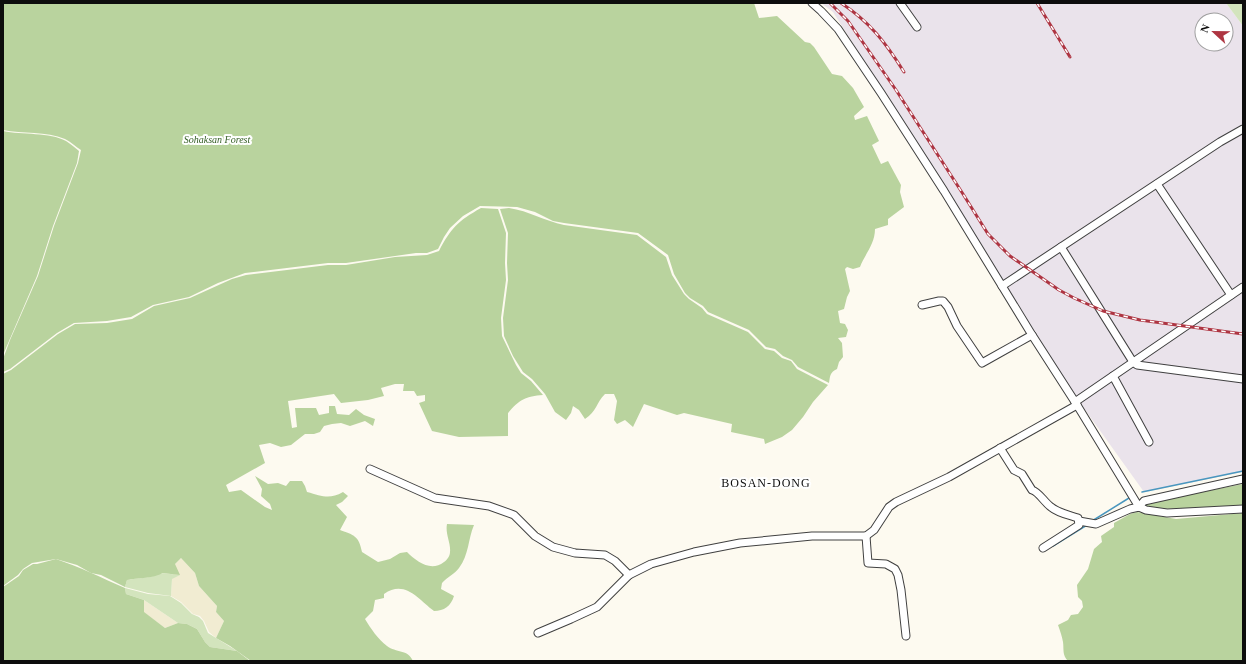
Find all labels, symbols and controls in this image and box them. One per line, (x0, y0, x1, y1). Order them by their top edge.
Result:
north arrow (1194, 12, 1234, 52)
text: N (1198, 22, 1212, 34)
park label: Sohaksan Forest (184, 134, 251, 145)
district label: BOSAN-DONG (721, 476, 811, 490)

